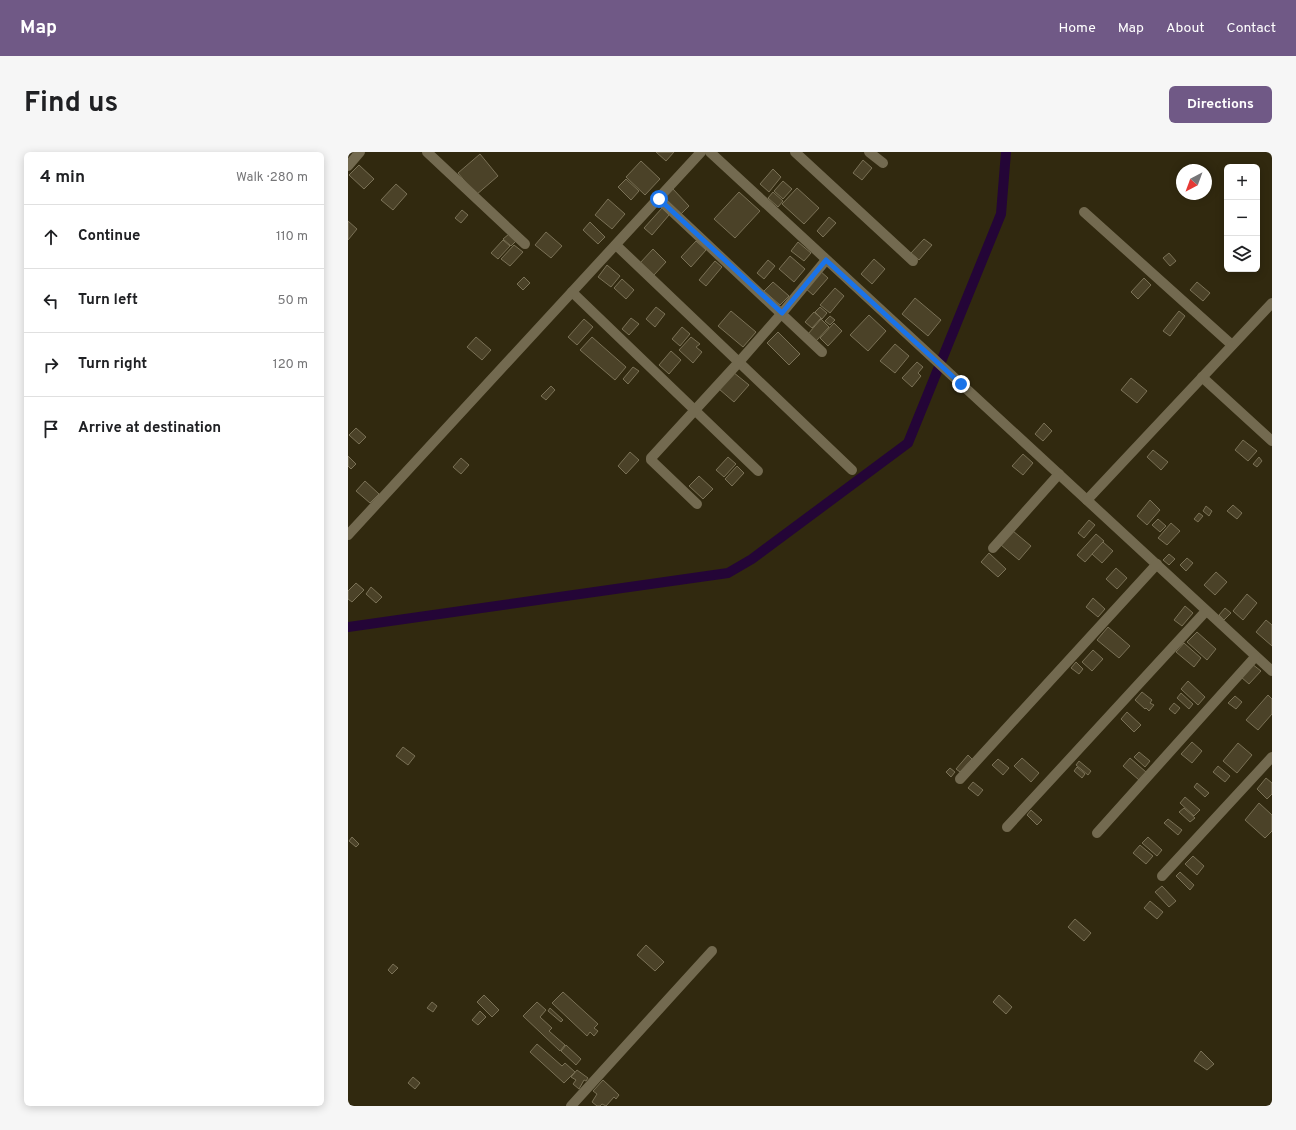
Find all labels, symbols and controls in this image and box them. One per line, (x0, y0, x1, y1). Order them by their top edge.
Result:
text: Map (20, 16, 57, 40)
text: Home (1059, 20, 1096, 37)
text: Map (1118, 20, 1144, 37)
text: About (1166, 20, 1205, 37)
text: Contact (1227, 20, 1276, 37)
text: Find us (24, 86, 118, 122)
button: Directions (1169, 86, 1272, 123)
north arrow (1176, 164, 1212, 200)
map controls (1224, 164, 1260, 272)
button: + (1224, 164, 1260, 200)
text: 4 min (40, 167, 85, 189)
text: Walk · 280 m (236, 170, 308, 186)
route start (650, 190, 668, 208)
button: − (1224, 200, 1260, 236)
icon: ahead (40, 226, 62, 248)
text: Continue (78, 227, 140, 246)
text: 110 m (276, 229, 308, 245)
button: layers (1224, 236, 1260, 272)
icon: left (40, 290, 62, 312)
text: Turn left (78, 291, 138, 310)
text: 50 m (278, 293, 308, 309)
icon: right (40, 354, 62, 376)
text: Turn right (78, 355, 147, 374)
text: 120 m (273, 357, 308, 373)
route end (952, 375, 970, 393)
icon: arrive (40, 418, 62, 440)
text: Arrive at destination (78, 419, 221, 438)

